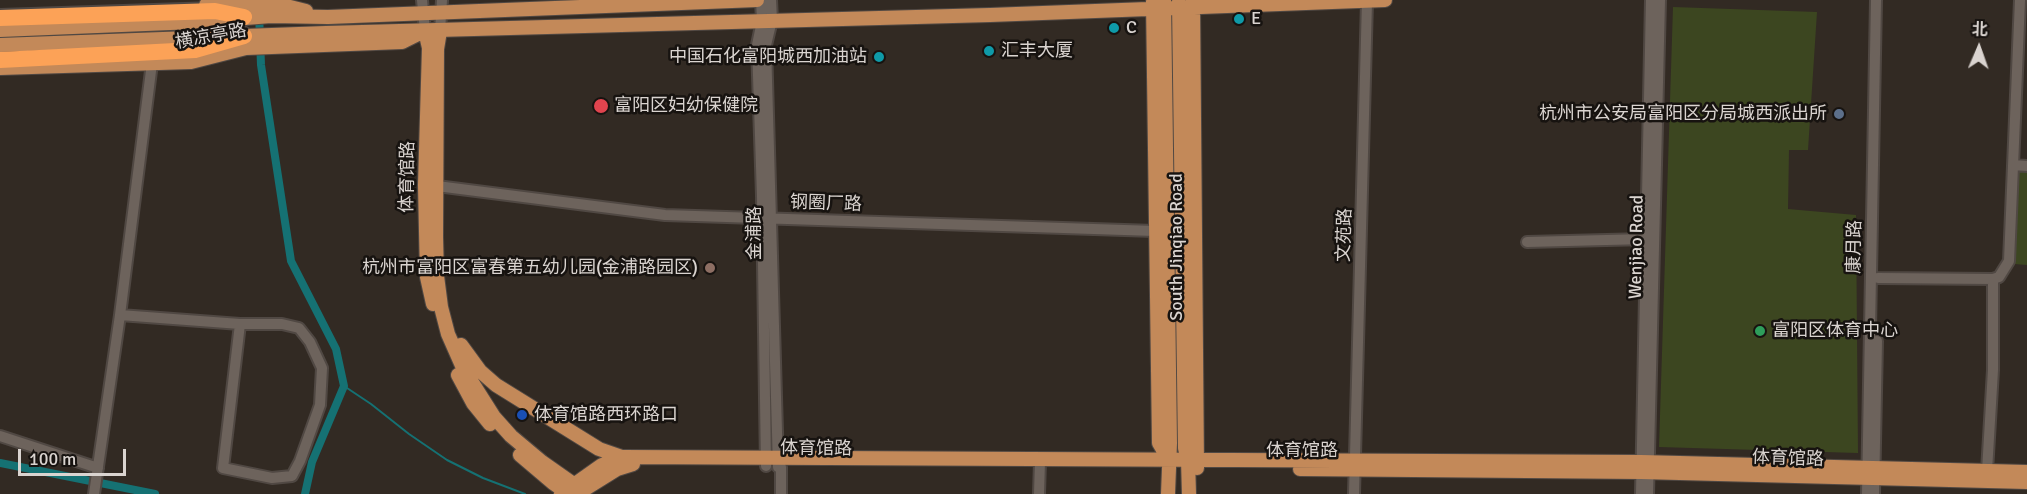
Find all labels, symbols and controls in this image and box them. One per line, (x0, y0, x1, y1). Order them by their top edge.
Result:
place label: E (1251, 8, 1261, 30)
marker: E (1232, 12, 1246, 26)
place label: C (1126, 17, 1137, 39)
north arrow (1949, 18, 2009, 78)
street label: 横凉亭路 (174, 20, 248, 54)
text: 北 (1971, 20, 1988, 40)
marker: C (1107, 21, 1121, 35)
place label: 汇丰大厦 (1001, 40, 1073, 62)
marker: 汇丰大厦 (982, 44, 996, 58)
place label: 中国石化富阳城西加油站 (669, 46, 867, 68)
marker: 中国石化富阳城西加油站 (872, 50, 886, 64)
place label: 富阳区妇幼保健院 (614, 95, 758, 117)
marker: 富阳区妇幼保健院 (592, 97, 610, 115)
place label: 杭州市公安局富阳区分局城西派出所 (1539, 103, 1827, 125)
marker: 杭州市公安局富阳区分局城西派出所 (1832, 107, 1846, 121)
street label: 体育馆路 (397, 141, 419, 213)
street label: South Jinqiao Road (1166, 173, 1188, 321)
street label: 钢圈厂路 (790, 192, 862, 216)
street label: Wenjiao Road (1625, 195, 1649, 299)
street label: 金浦路 (744, 206, 766, 260)
street label: 文苑路 (1333, 208, 1357, 262)
street label: 康月路 (1844, 220, 1866, 274)
place label: 杭州市富阳区富春第五幼儿园(金浦路园区) (362, 257, 698, 279)
marker: 杭州市富阳区富春第五幼儿园(金浦路园区) (703, 261, 717, 275)
place label: 富阳区体育中心 (1772, 320, 1898, 342)
marker: 富阳区体育中心 (1753, 324, 1767, 338)
place label: 体育馆路西环路口 (534, 404, 678, 426)
marker: 体育馆路西环路口 (515, 408, 529, 422)
scale bar (21, 437, 129, 475)
street label: 体育馆路 (780, 438, 852, 460)
street label: 体育馆路 (1266, 440, 1338, 462)
street label: 体育馆路 (1752, 447, 1824, 471)
text: 100 m (29, 448, 76, 470)

